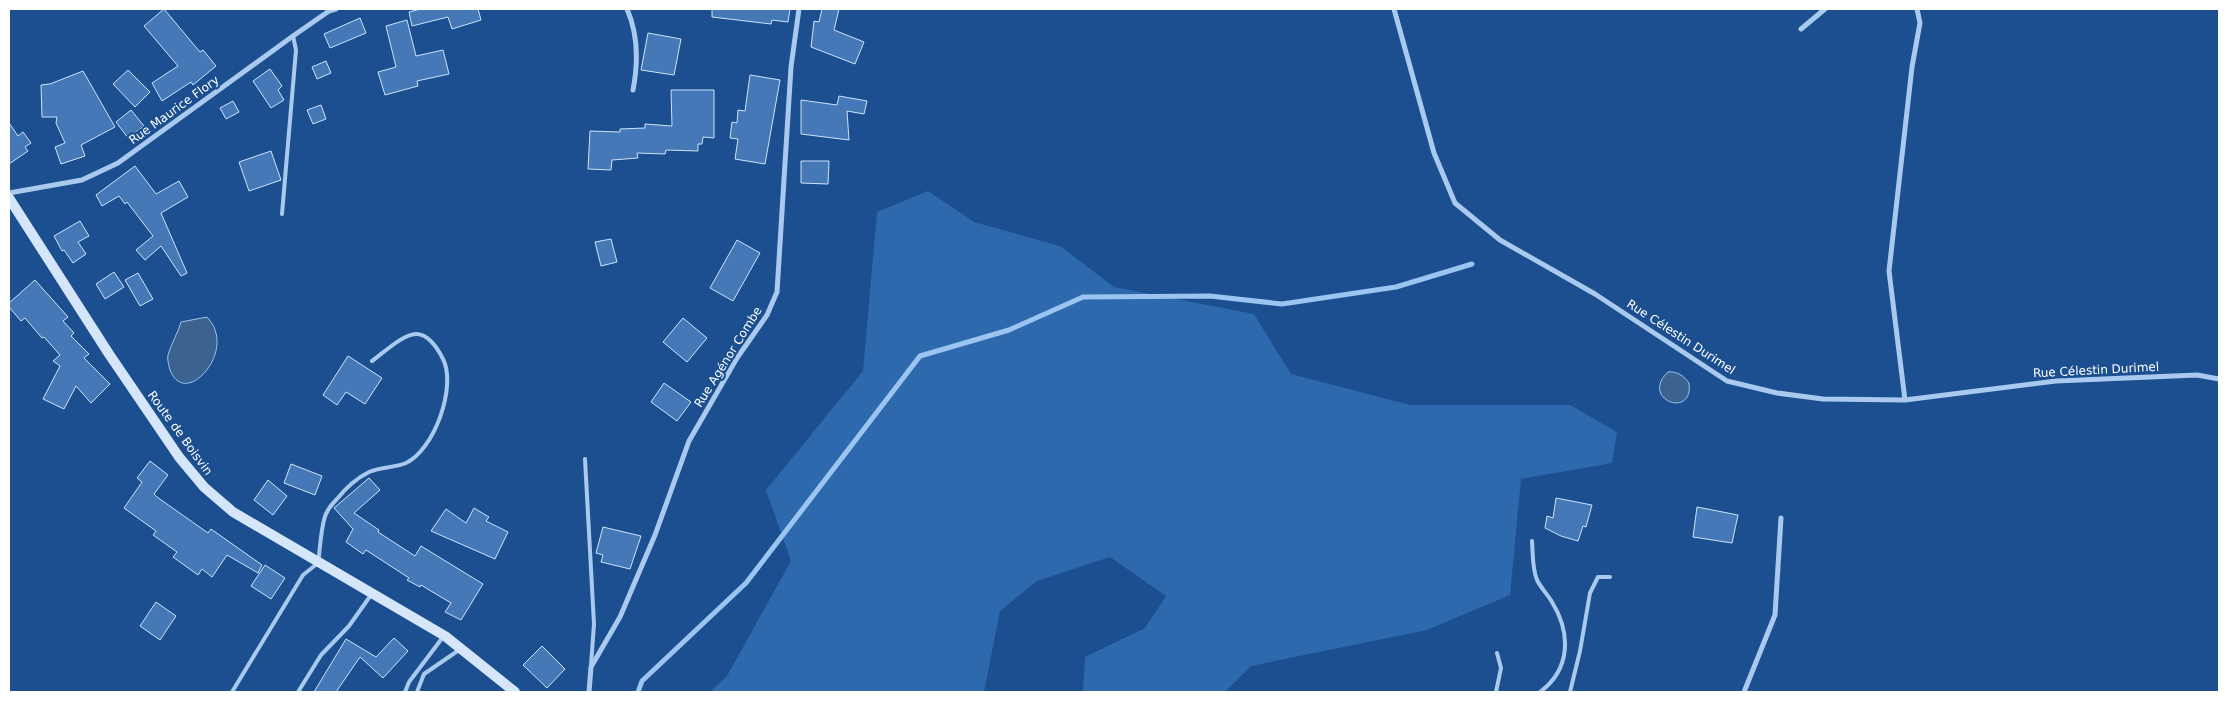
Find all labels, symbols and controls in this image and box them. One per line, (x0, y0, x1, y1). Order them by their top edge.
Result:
street label: Rue Maurice Flory (126, 73, 222, 147)
street label: Rue Célestin Durimel (1624, 297, 1738, 377)
street label: Rue Agénor Combe (691, 304, 765, 410)
street label: Rue Célestin Durimel (2033, 360, 2159, 380)
street label: Route de Boisvin (145, 388, 215, 478)

